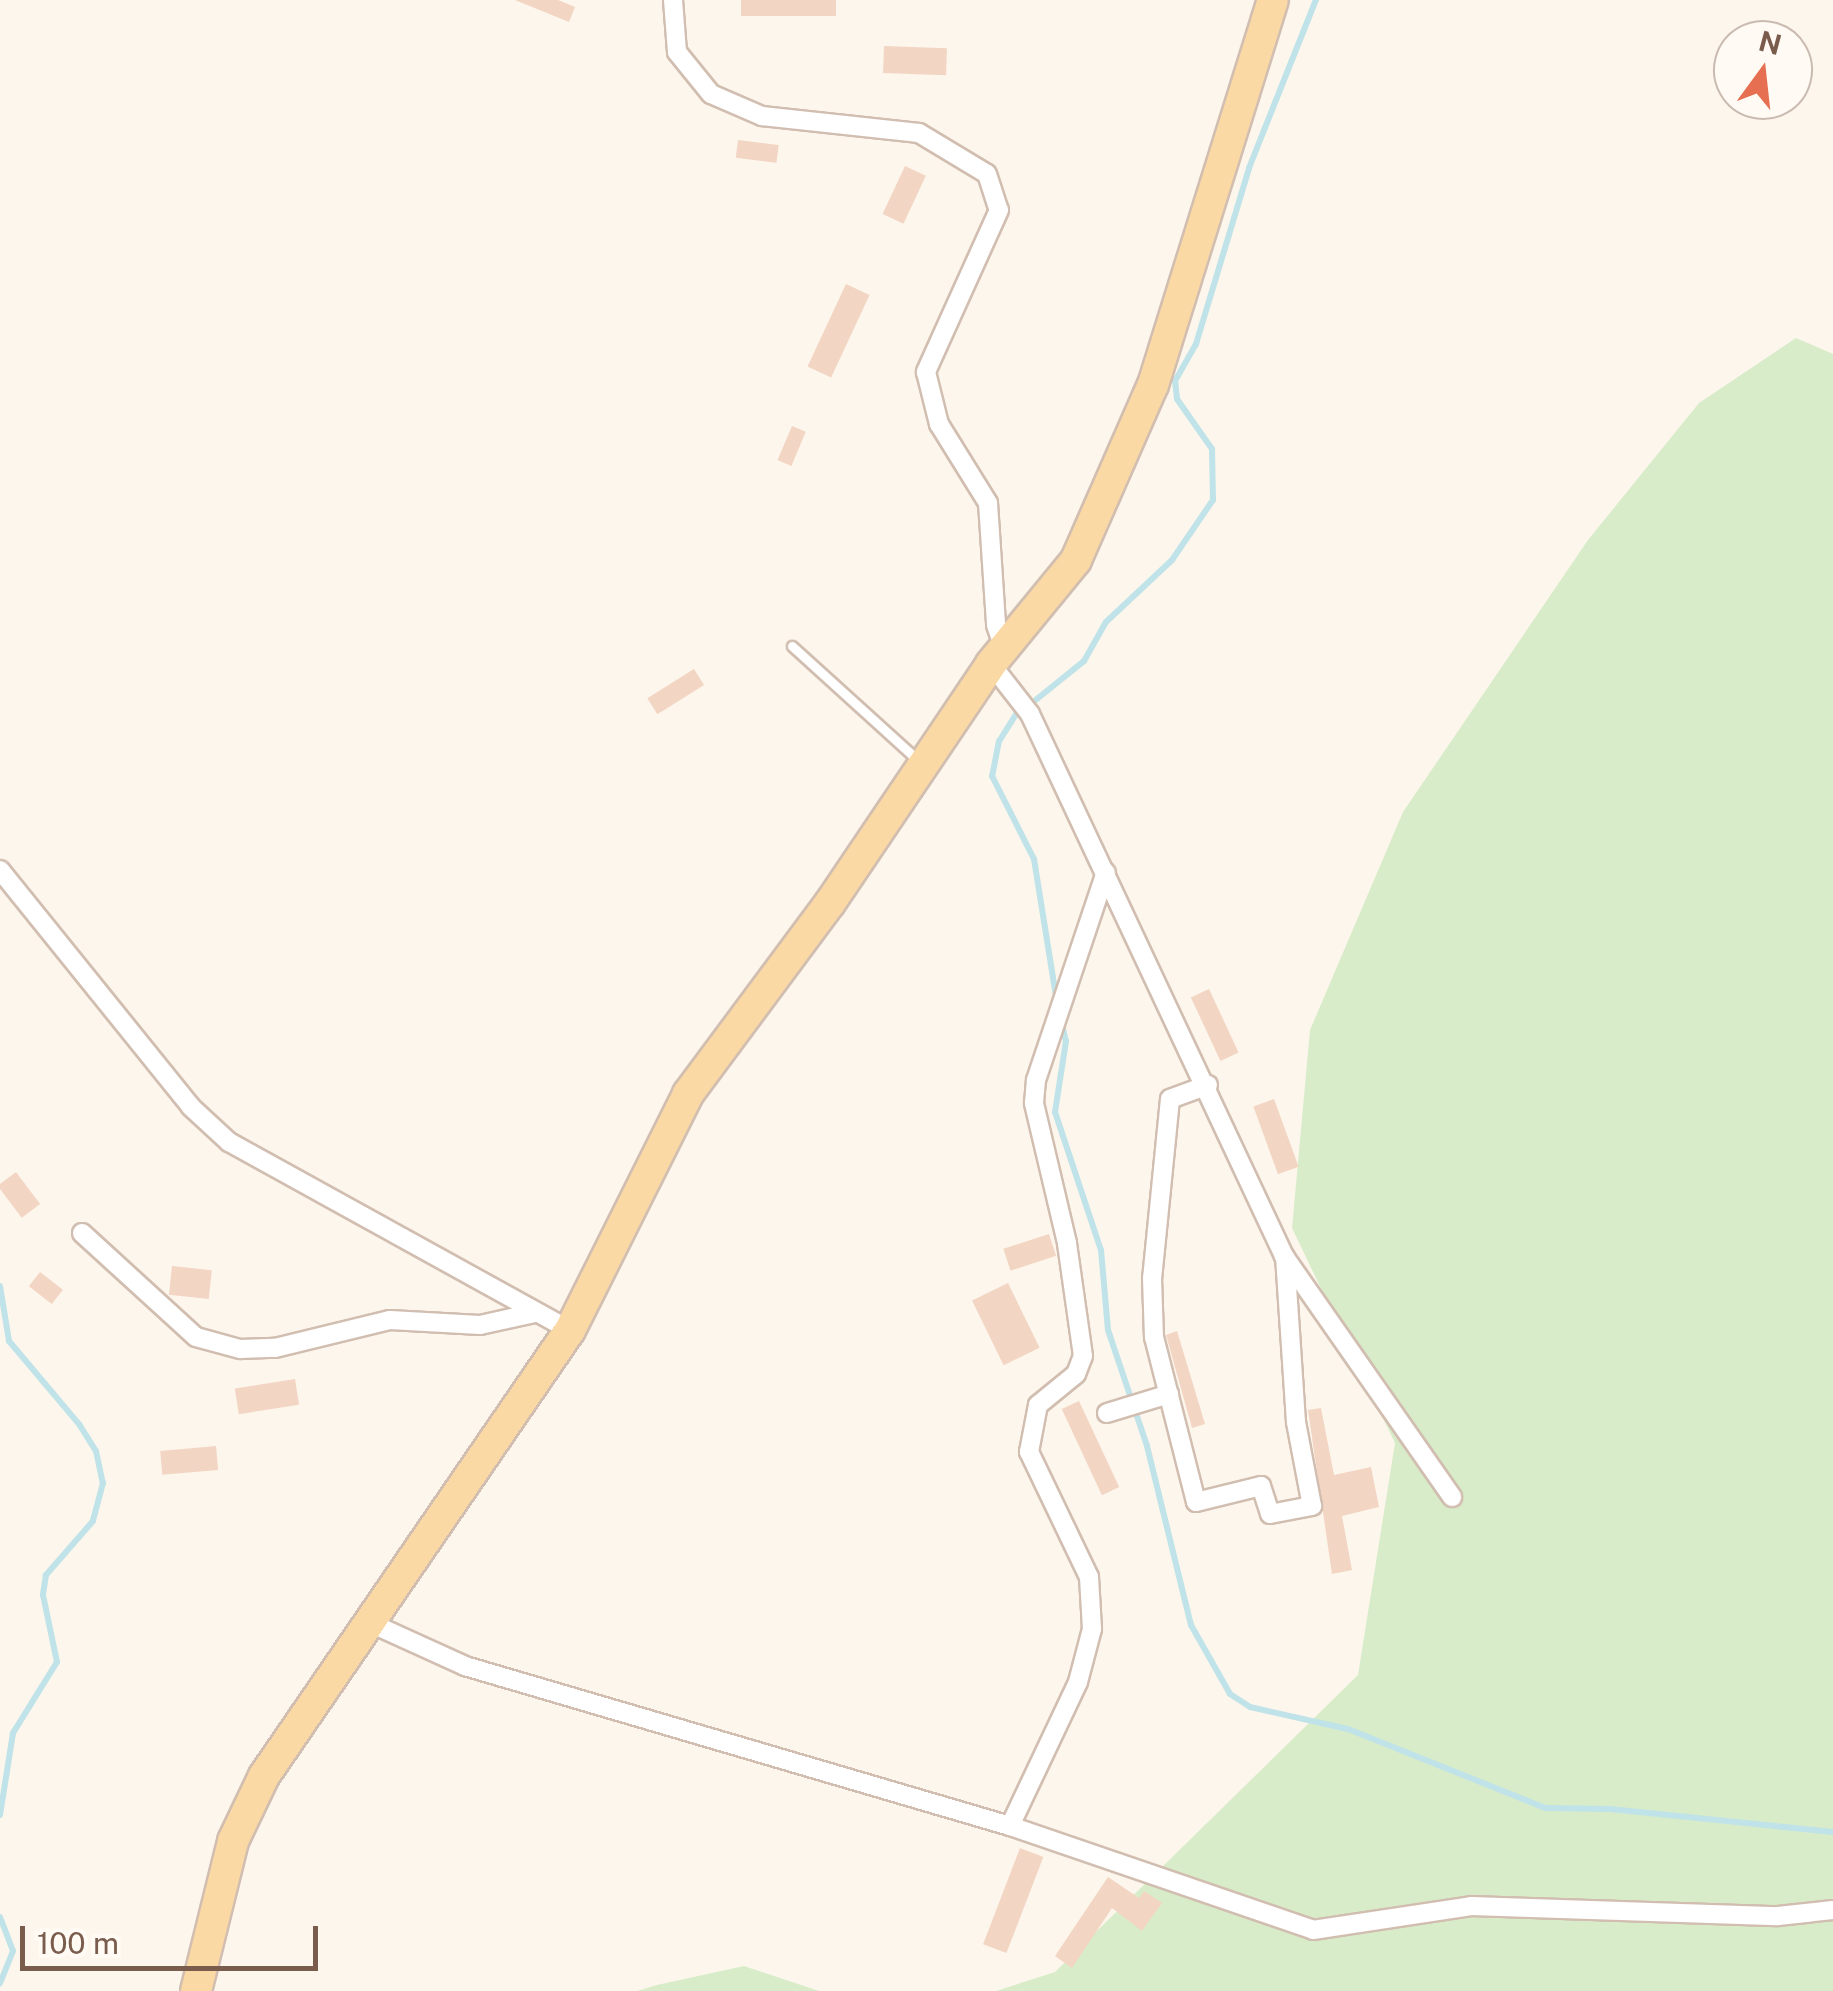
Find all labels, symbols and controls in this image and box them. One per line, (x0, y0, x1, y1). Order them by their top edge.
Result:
north arrow (1713, 20, 1813, 120)
text: N (1756, 24, 1785, 61)
scale bar (25, 1906, 322, 1968)
text: 100 m (37, 1925, 119, 1961)

